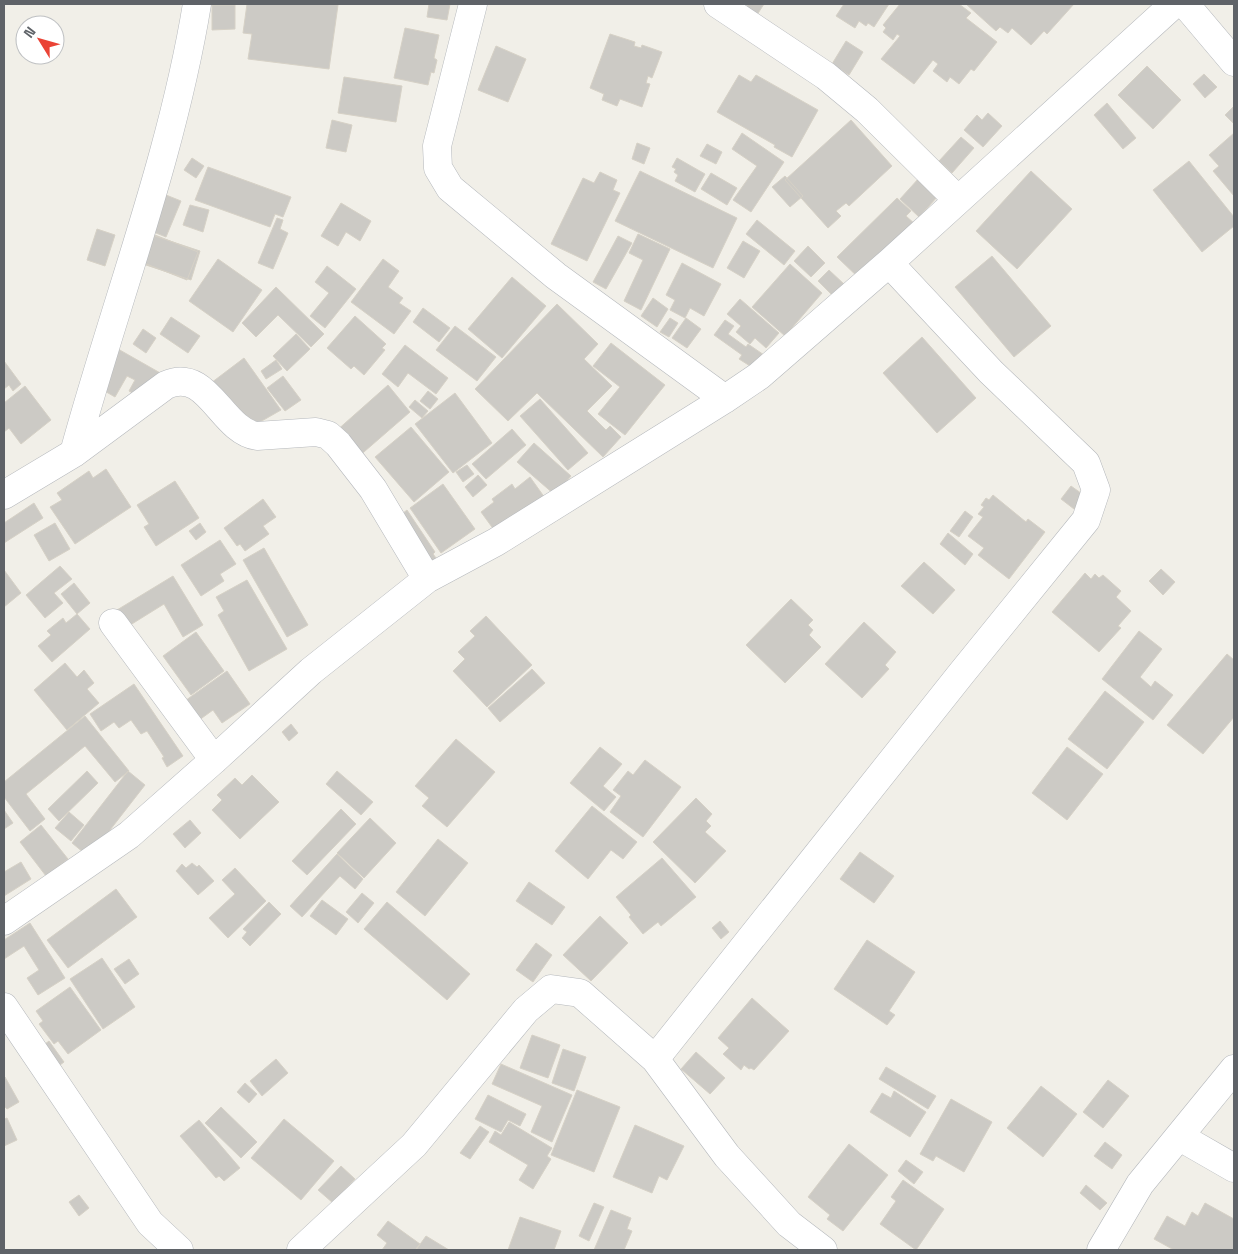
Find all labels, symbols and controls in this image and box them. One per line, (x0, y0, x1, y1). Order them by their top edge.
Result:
north arrow (15, 15, 65, 65)
text: N (20, 23, 40, 41)

